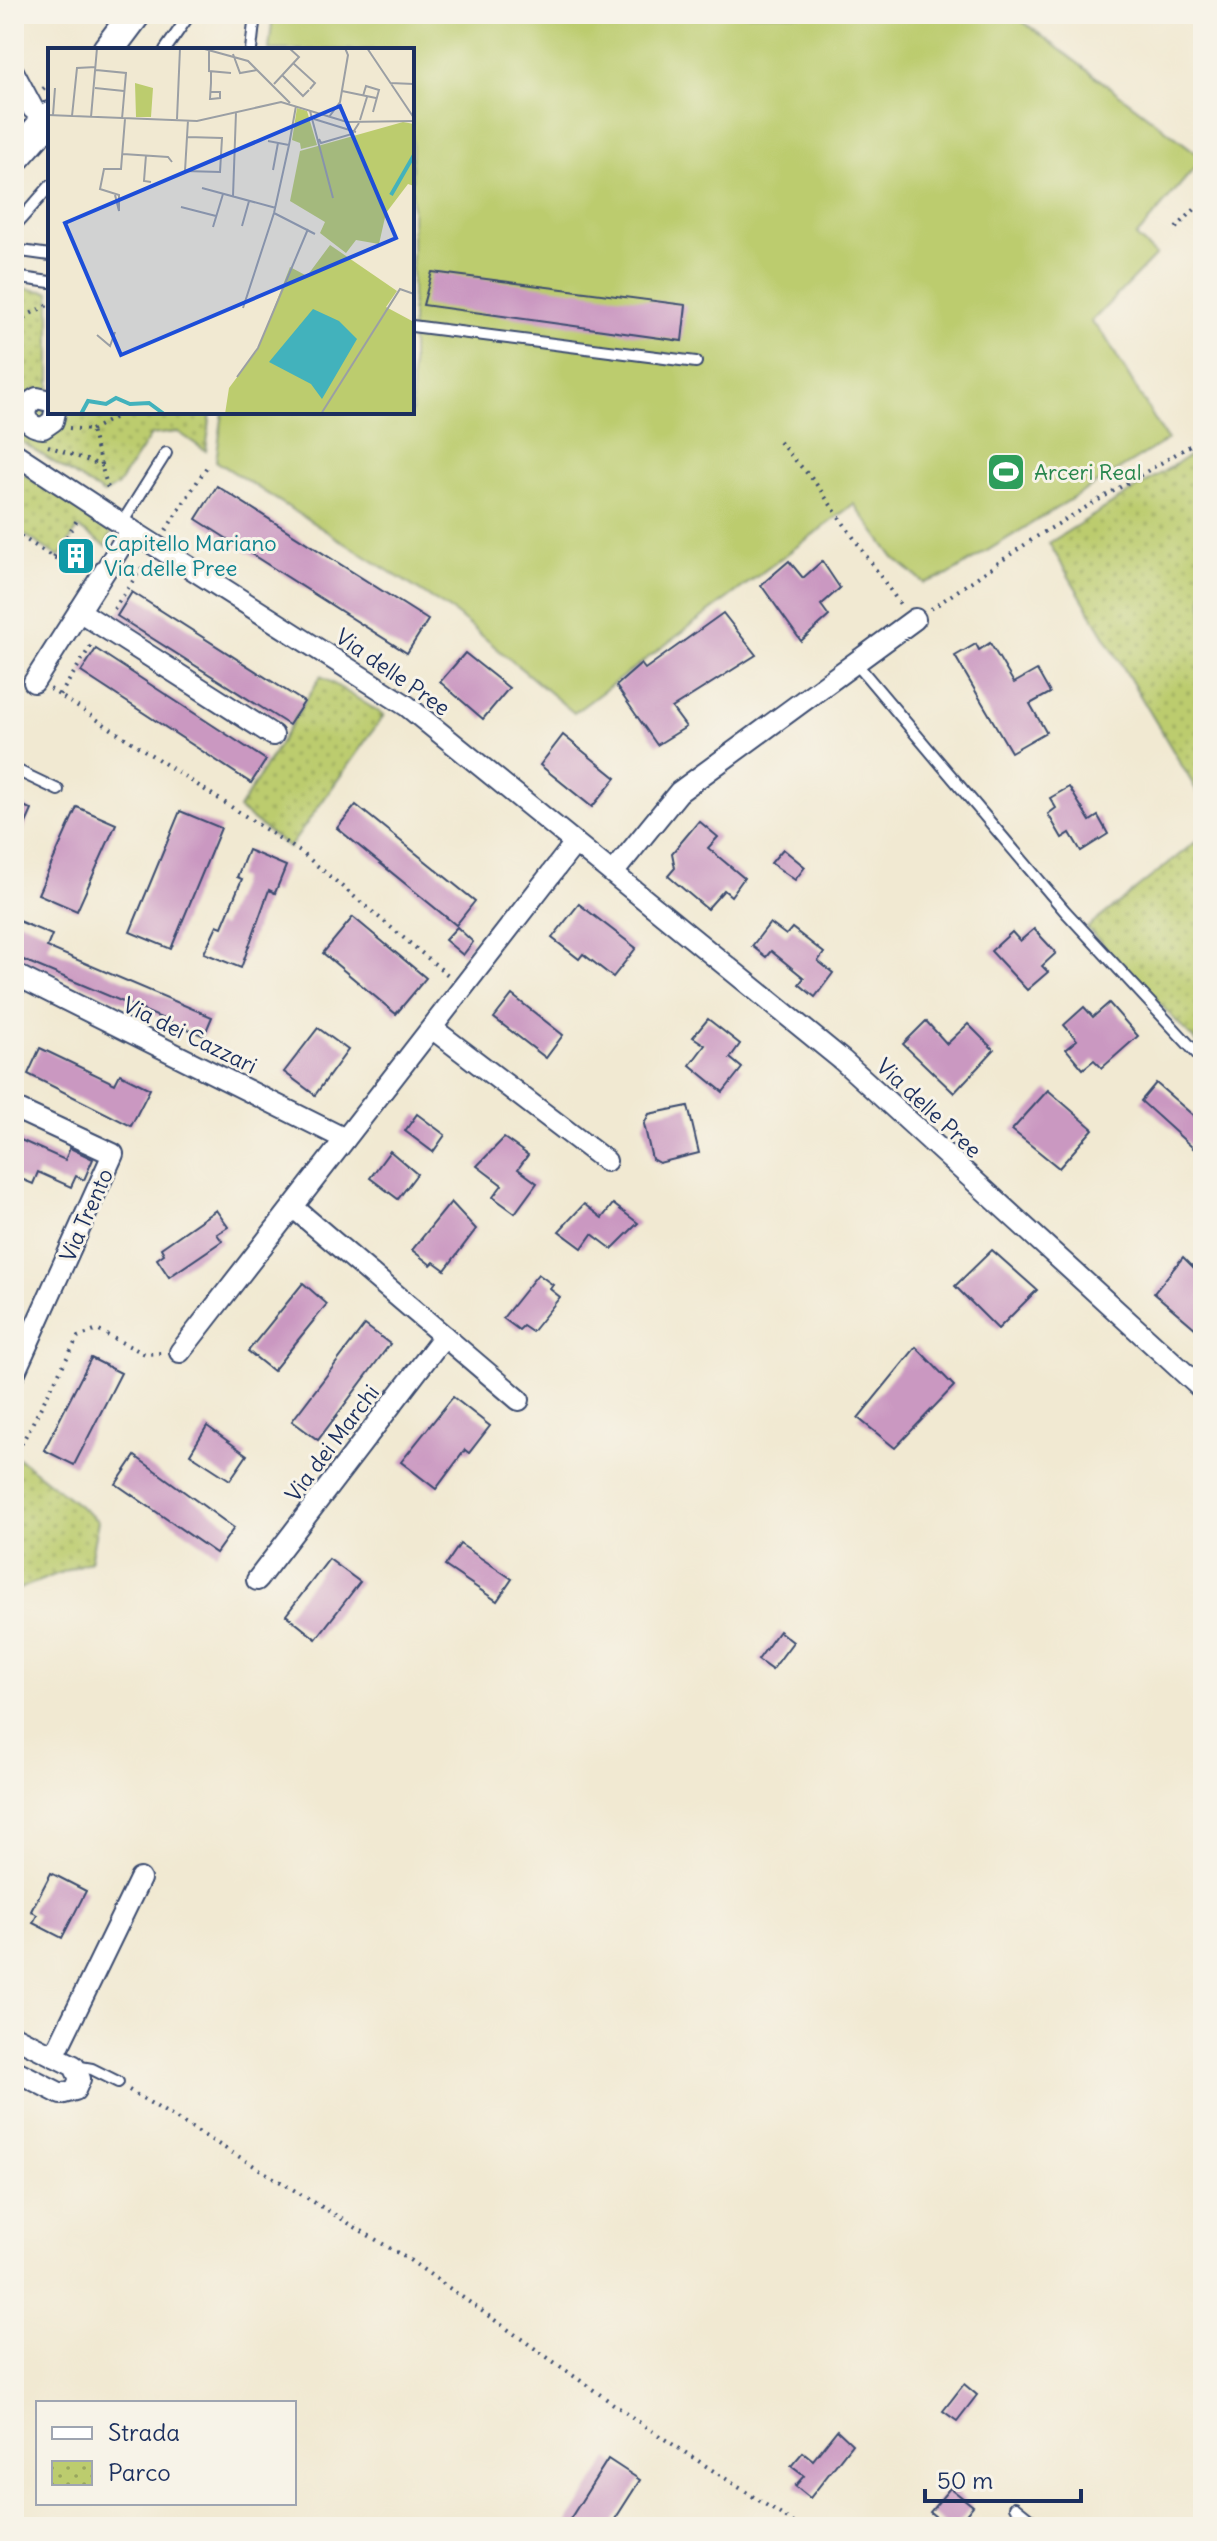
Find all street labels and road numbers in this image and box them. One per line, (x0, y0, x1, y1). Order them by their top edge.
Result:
street label: Via delle Pree (330, 622, 456, 722)
street label: Via dei Cazzari (118, 991, 262, 1079)
street label: Via delle Pree (871, 1052, 987, 1164)
street label: Via Trento (53, 1164, 119, 1266)
street label: Via dei Marchi (279, 1379, 385, 1507)

